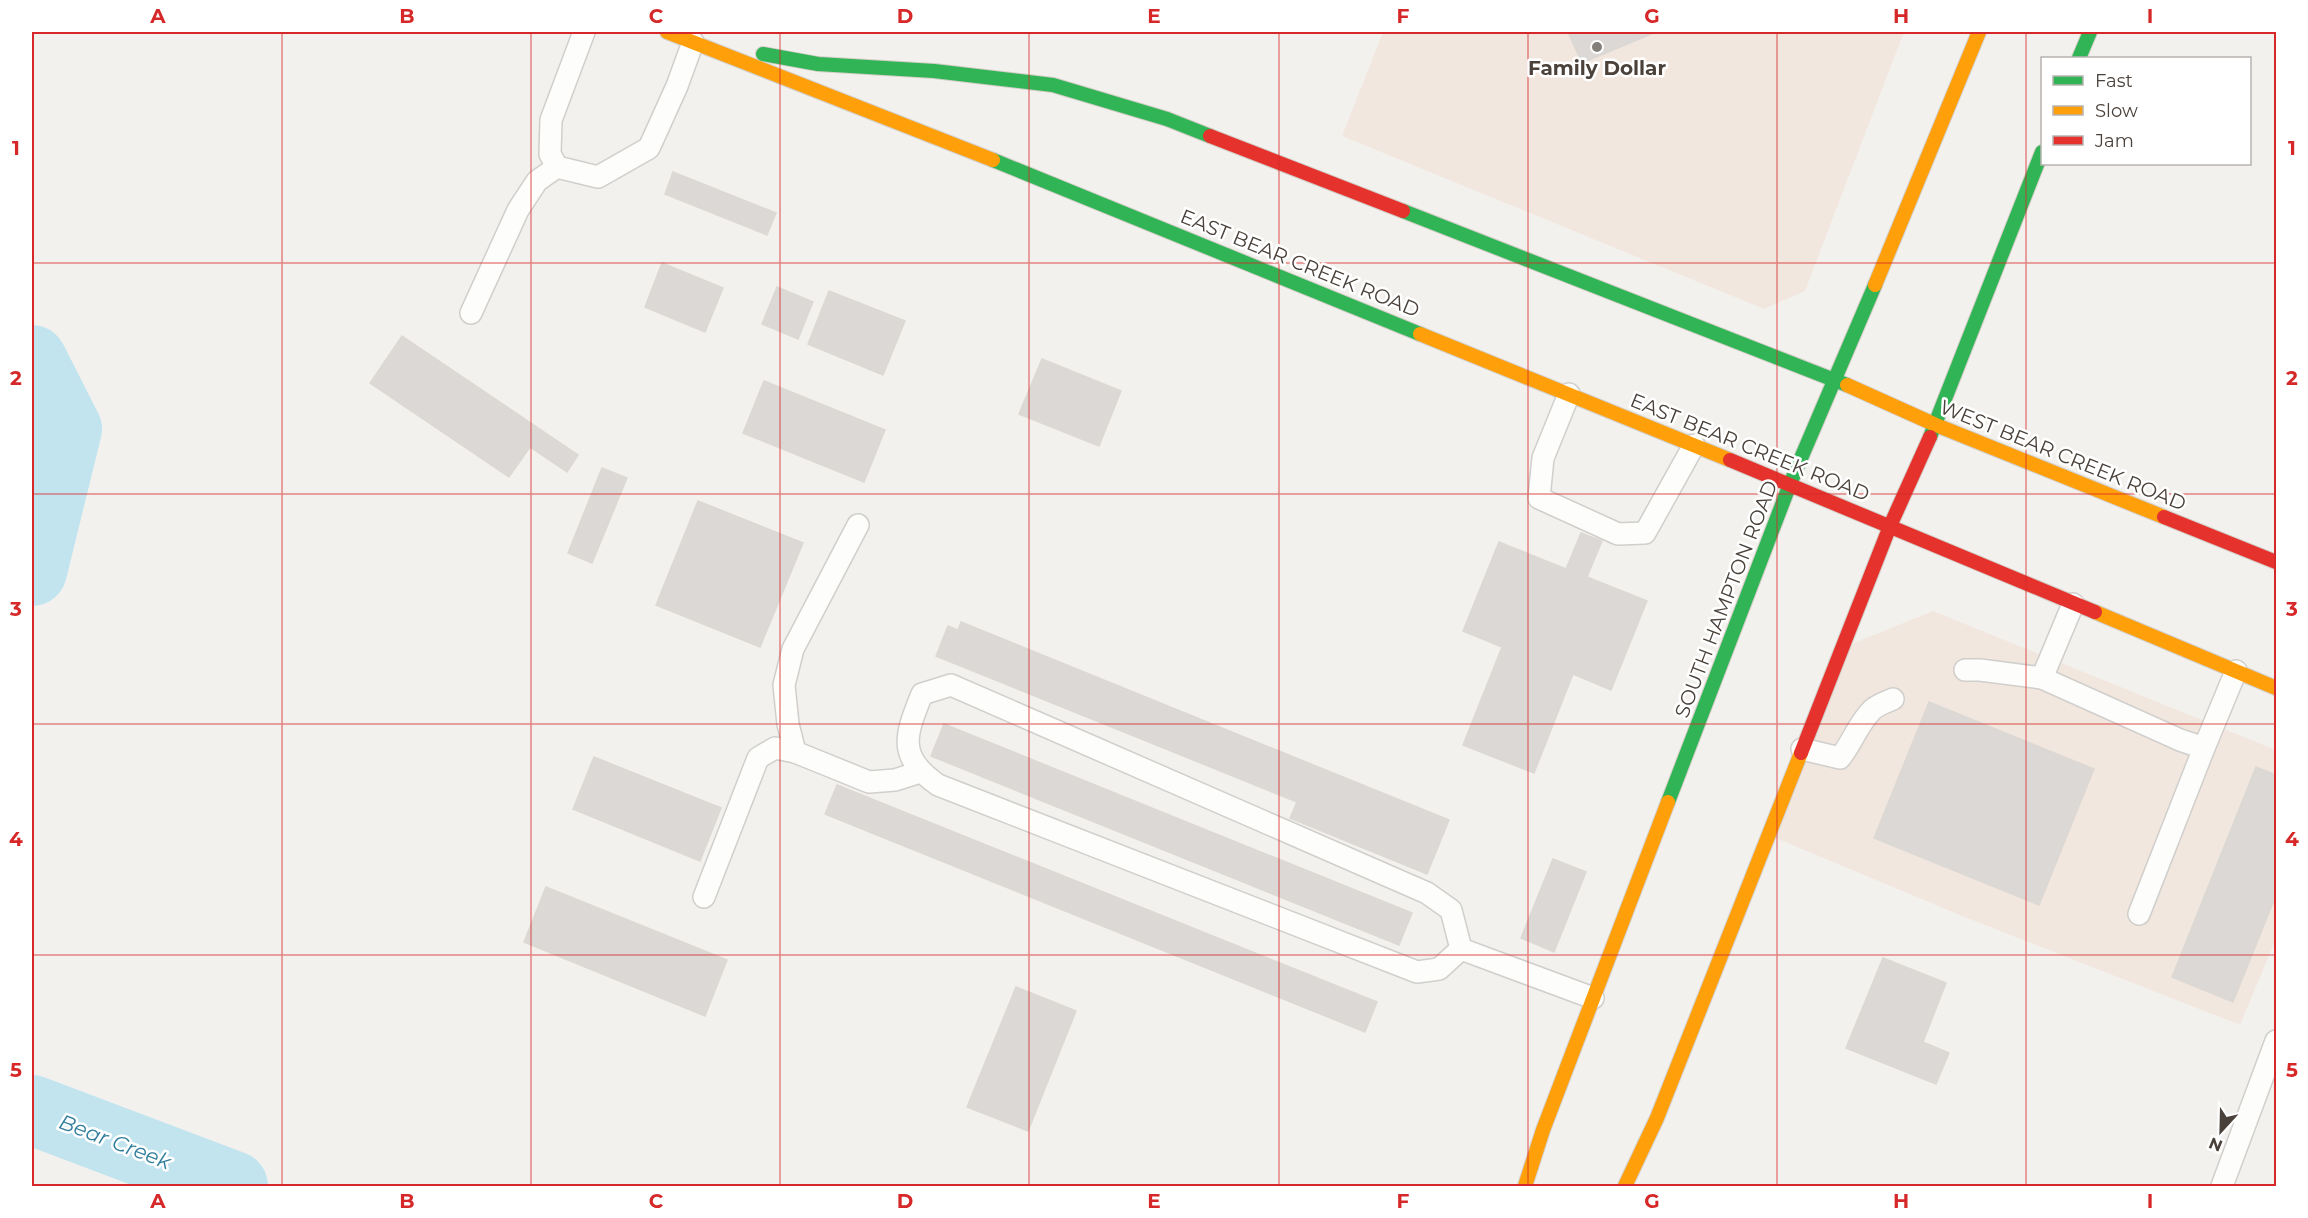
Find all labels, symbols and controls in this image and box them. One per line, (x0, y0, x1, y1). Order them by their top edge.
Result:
text: A (149, 4, 166, 28)
text: B (399, 4, 415, 28)
text: C (649, 4, 664, 28)
text: D (897, 4, 913, 28)
text: E (1147, 4, 1161, 28)
text: F (1397, 4, 1410, 28)
text: G (1644, 4, 1660, 28)
text: H (1893, 4, 1909, 28)
text: I (2147, 4, 2153, 28)
marker: Family Dollar (1590, 40, 1604, 54)
place label: Family Dollar (1528, 56, 1666, 80)
legend (2041, 57, 2251, 165)
text: Fast (2095, 70, 2133, 92)
text: Slow (2095, 100, 2138, 122)
text: Jam (2094, 130, 2134, 152)
text: 1 (12, 136, 20, 160)
text: 1 (2288, 136, 2296, 160)
street label: EAST BEAR CREEK ROAD (1177, 204, 1423, 322)
text: 2 (10, 366, 22, 390)
text: 2 (2286, 366, 2298, 390)
street label: EAST BEAR CREEK ROAD (1627, 388, 1873, 506)
street label: WEST BEAR CREEK ROAD (1936, 395, 2190, 515)
street label: SOUTH HAMPTON ROAD (1670, 477, 1782, 721)
text: 3 (9, 597, 22, 621)
text: 3 (2285, 597, 2298, 621)
text: 4 (9, 827, 23, 851)
text: 4 (2285, 827, 2299, 851)
text: 5 (10, 1058, 22, 1082)
text: 5 (2286, 1058, 2298, 1082)
north arrow (2191, 1101, 2251, 1161)
water label: Bear Creek (56, 1109, 176, 1175)
text: N (2206, 1133, 2225, 1156)
text: A (149, 1189, 166, 1213)
text: B (399, 1189, 415, 1213)
text: C (649, 1189, 664, 1213)
text: D (897, 1189, 913, 1213)
text: E (1147, 1189, 1161, 1213)
text: F (1397, 1189, 1410, 1213)
text: G (1644, 1189, 1660, 1213)
text: H (1893, 1189, 1909, 1213)
text: I (2147, 1189, 2153, 1213)

